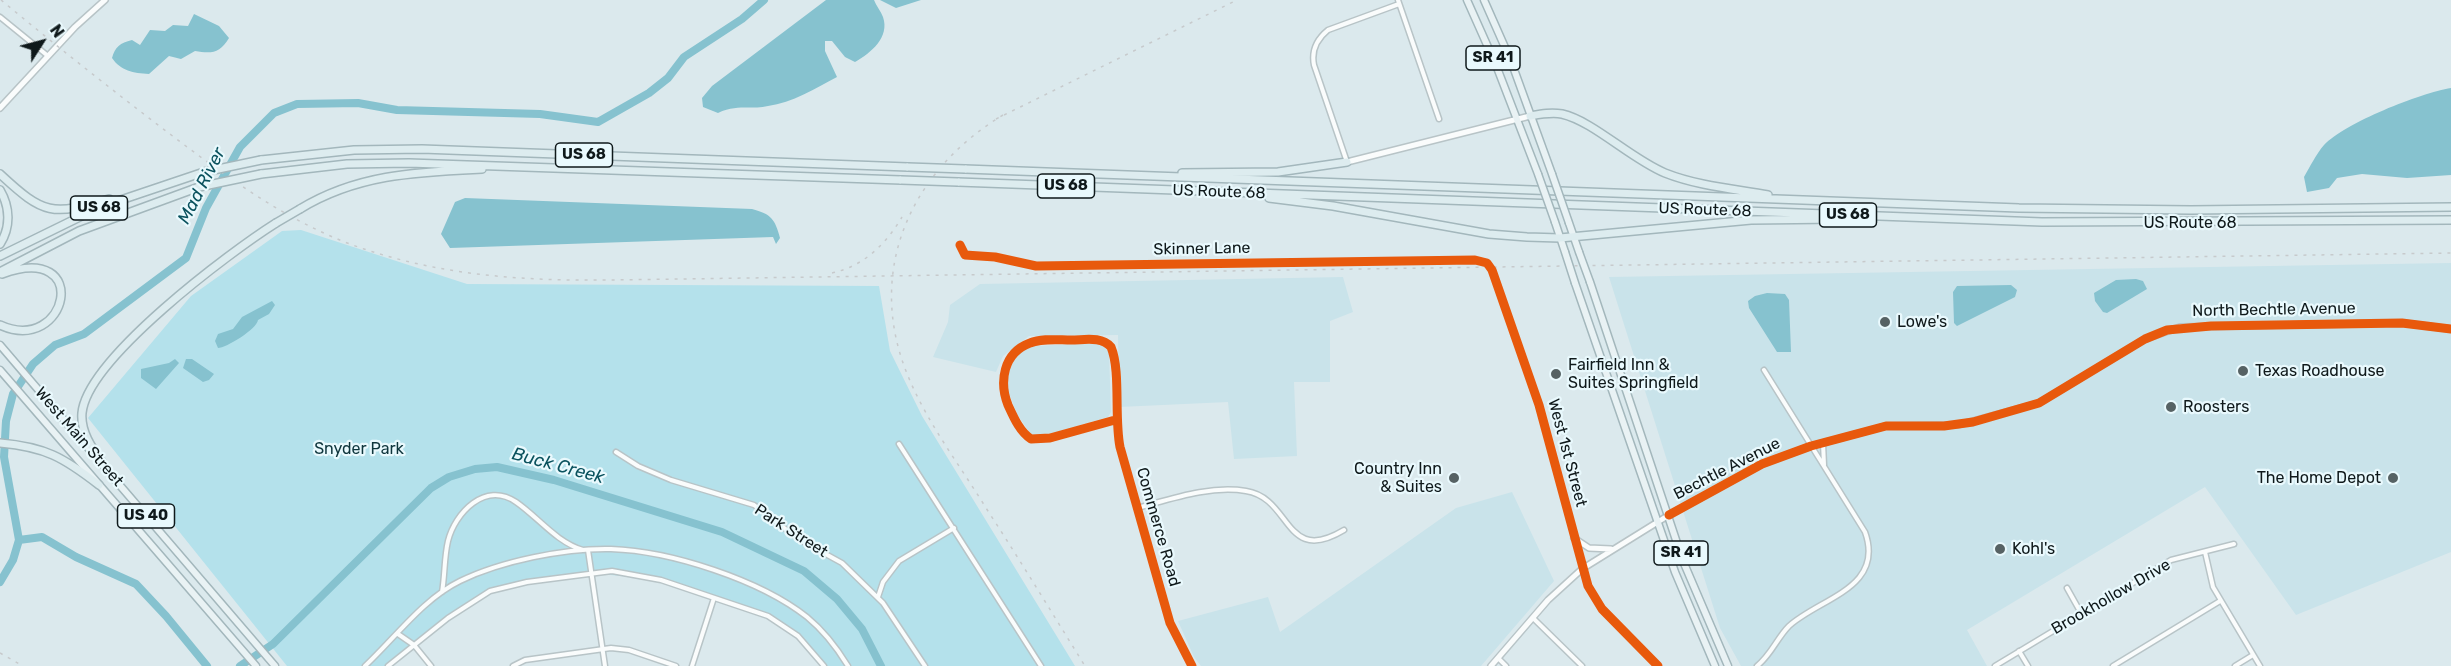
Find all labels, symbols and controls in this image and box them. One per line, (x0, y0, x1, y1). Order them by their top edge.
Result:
north arrow (12, 12, 72, 72)
text: N (46, 21, 68, 41)
road number: SR 41 (1466, 46, 1520, 70)
road number: US 68 (556, 143, 612, 167)
water label: Mad River (174, 144, 230, 228)
road number: US 68 (1038, 174, 1094, 198)
street label: US Route 68 (1172, 181, 1266, 203)
road number: US 68 (70, 196, 128, 220)
street label: US Route 68 (1658, 199, 1752, 221)
road number: US 68 (1820, 203, 1876, 227)
street label: US Route 68 (2143, 213, 2237, 233)
street label: Skinner Lane (1153, 239, 1251, 259)
street label: North Bechtle Avenue (2192, 299, 2356, 321)
place label: Lowe's (1897, 312, 1947, 332)
marker: Lowe's (1878, 315, 1892, 329)
place label: Fairfield Inn & Suites Springfield (1568, 355, 1699, 393)
place label: Texas Roadhouse (2255, 361, 2385, 381)
marker: Texas Roadhouse (2236, 364, 2250, 378)
marker: Fairfield Inn & Suites Springfield (1549, 367, 1563, 381)
street label: West Main Street (31, 384, 127, 490)
street label: West 1st Street (1543, 397, 1591, 509)
place label: Roosters (2183, 397, 2249, 417)
marker: Roosters (2164, 400, 2178, 414)
street label: Bechtle Avenue (1670, 434, 1784, 504)
park label: Snyder Park (314, 439, 404, 459)
water label: Buck Creek (509, 443, 607, 489)
place label: Country Inn & Suites (1354, 459, 1442, 497)
street label: Commerce Road (1132, 465, 1184, 589)
place label: The Home Depot (2257, 468, 2381, 488)
marker: Country Inn & Suites (1447, 471, 1461, 485)
marker: The Home Depot (2386, 471, 2400, 485)
street label: Park Street (751, 500, 831, 562)
road number: US 40 (118, 504, 174, 528)
place label: Kohl's (2012, 539, 2055, 559)
road number: SR 41 (1654, 541, 1708, 565)
marker: Kohl's (1993, 542, 2007, 556)
street label: Brookhollow Drive (2048, 555, 2174, 639)

